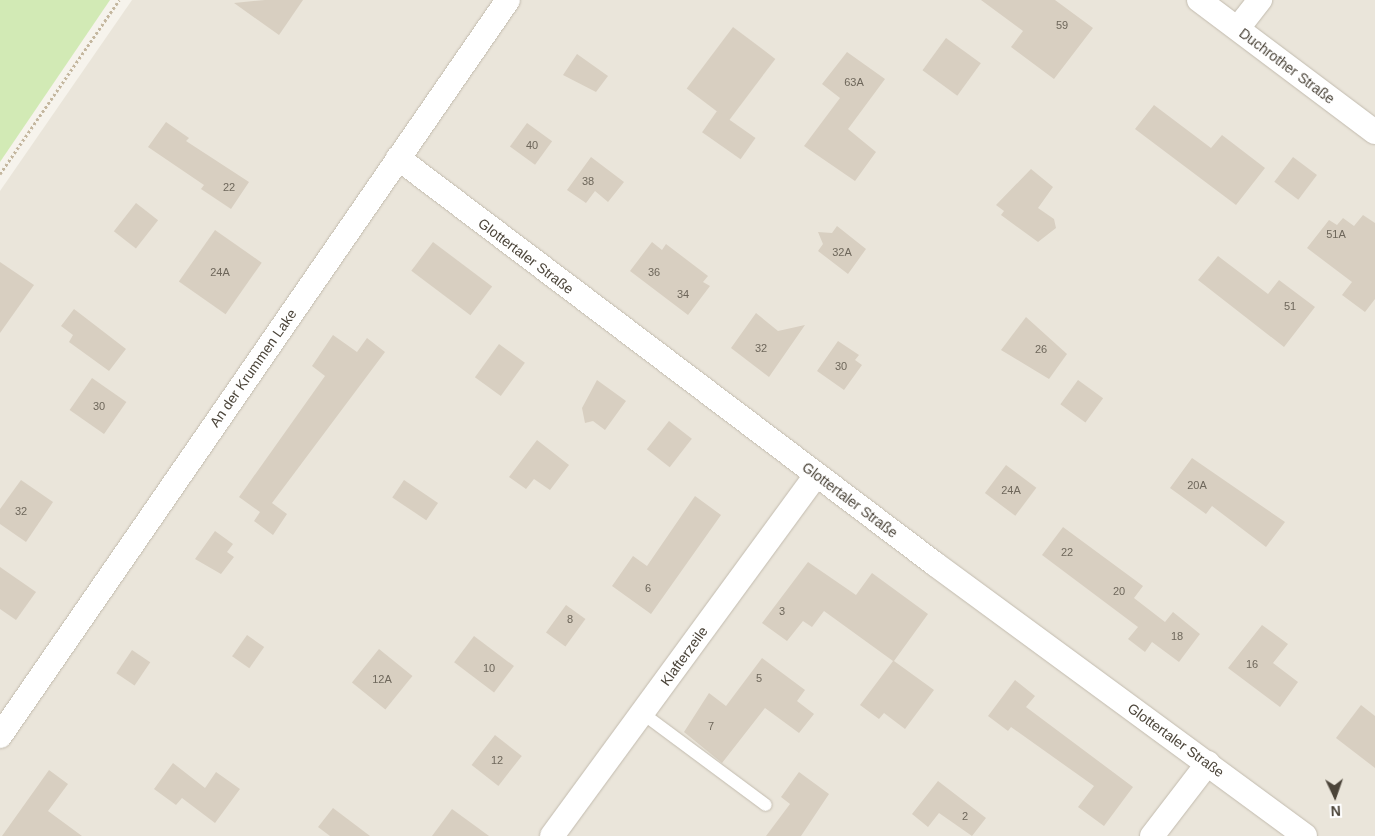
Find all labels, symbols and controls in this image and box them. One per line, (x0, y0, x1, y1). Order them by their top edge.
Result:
house number: 59 (1056, 18, 1068, 32)
street label: Duchrother Straße (1236, 25, 1338, 107)
house number: 63A (844, 75, 864, 89)
house number: 40 (526, 138, 538, 152)
house number: 38 (582, 174, 594, 188)
house number: 22 (223, 180, 235, 194)
street label: Glottertaler Straße (475, 215, 577, 297)
house number: 51A (1326, 227, 1346, 241)
house number: 32A (832, 245, 852, 259)
house number: 24A (210, 265, 230, 279)
house number: 36 (648, 265, 660, 279)
house number: 34 (677, 287, 689, 301)
house number: 51 (1284, 299, 1296, 313)
street label: An der Krummen Lake (206, 306, 300, 430)
house number: 32 (755, 341, 767, 355)
house number: 26 (1035, 342, 1047, 356)
house number: 30 (835, 359, 847, 373)
house number: 30 (93, 399, 105, 413)
street label: Glottertaler Straße (799, 459, 901, 541)
house number: 20A (1187, 478, 1207, 492)
house number: 24A (1001, 483, 1021, 497)
house number: 32 (15, 504, 27, 518)
house number: 22 (1061, 545, 1073, 559)
house number: 6 (645, 581, 651, 595)
house number: 20 (1113, 584, 1125, 598)
house number: 3 (779, 604, 785, 618)
house number: 8 (567, 612, 573, 626)
street label: Klafterzeile (657, 623, 711, 689)
house number: 18 (1171, 629, 1183, 643)
house number: 16 (1246, 657, 1258, 671)
house number: 10 (483, 661, 495, 675)
house number: 5 (756, 671, 762, 685)
house number: 12A (372, 672, 392, 686)
street label: Glottertaler Straße (1124, 699, 1228, 781)
house number: 7 (708, 719, 714, 733)
house number: 12 (491, 753, 503, 767)
north arrow (1310, 771, 1360, 821)
text: N (1330, 803, 1341, 819)
house number: 2 (962, 809, 968, 823)

